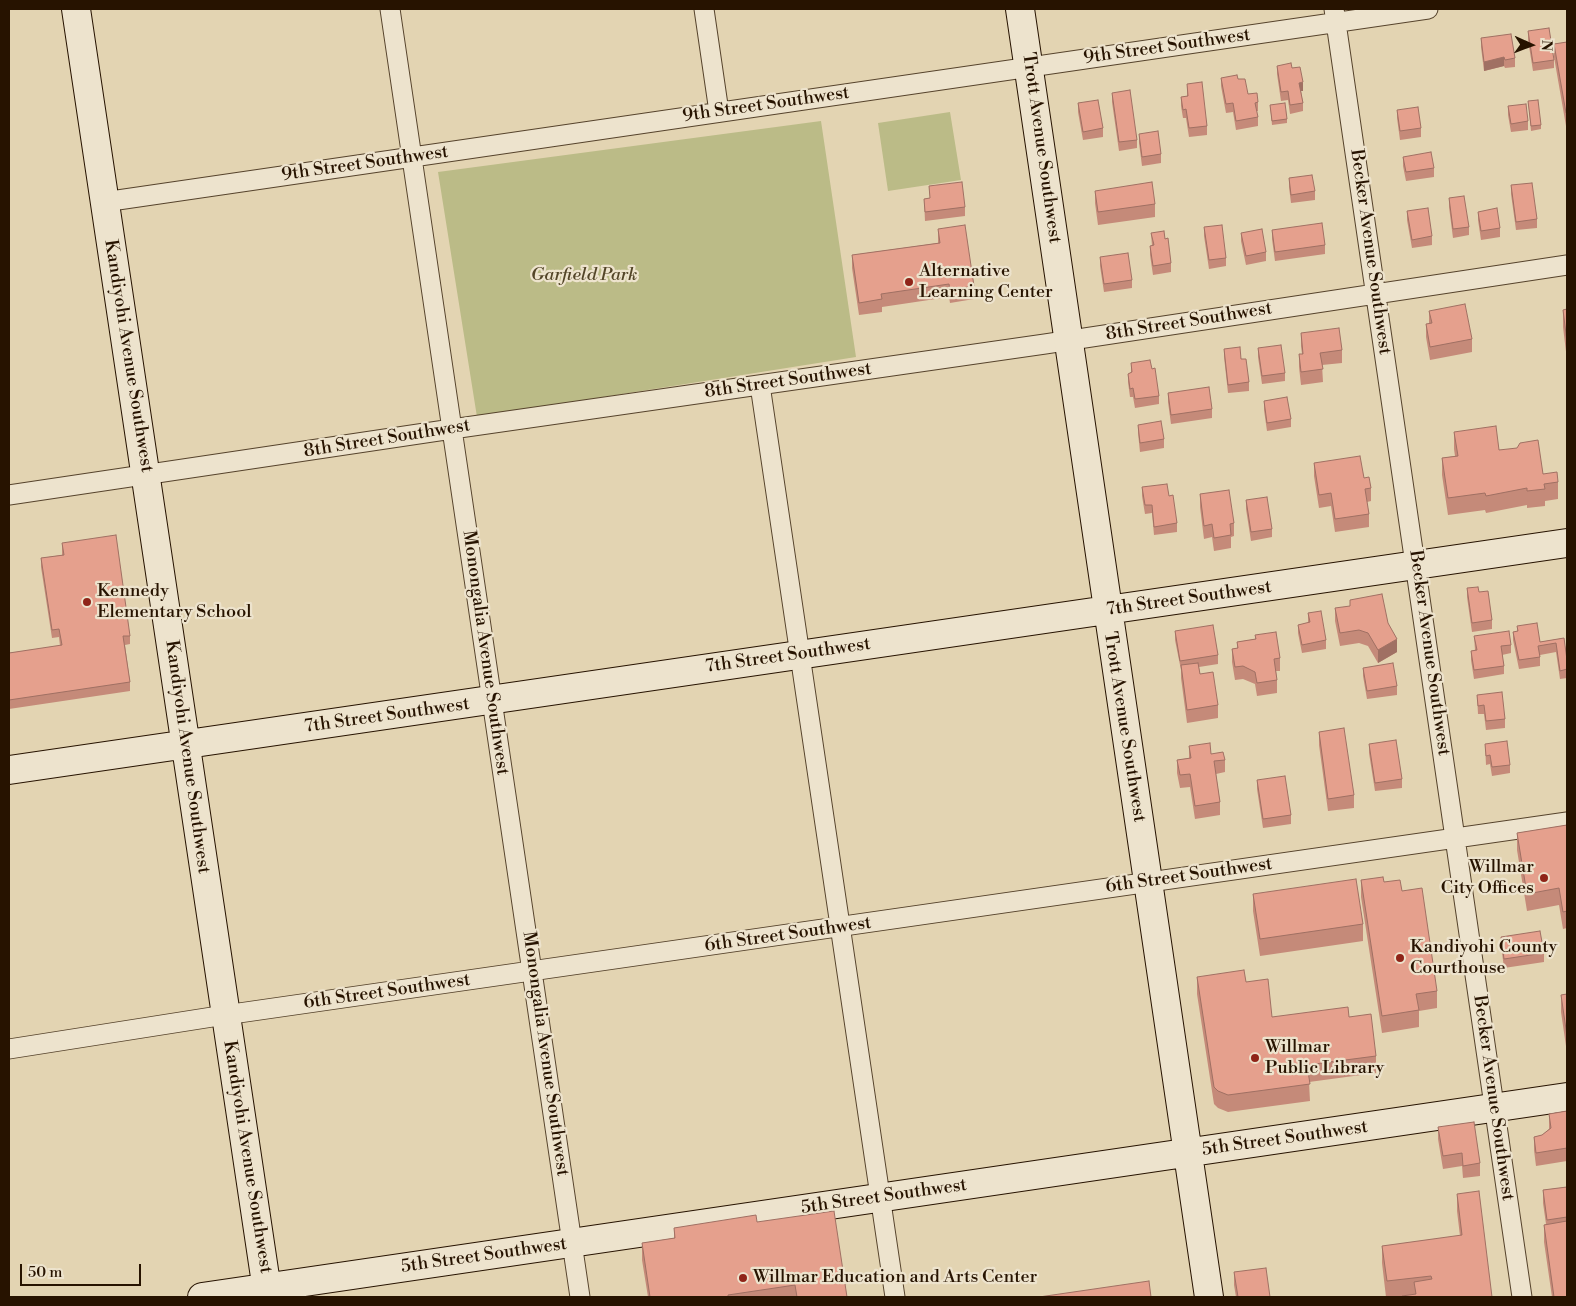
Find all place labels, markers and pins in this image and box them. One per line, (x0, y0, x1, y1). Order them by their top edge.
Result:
place label: Alternative Learning Center (919, 261, 1053, 304)
marker: Alternative Learning Center (903, 276, 915, 288)
place label: Kennedy Elementary School (97, 581, 252, 624)
marker: Kennedy Elementary School (81, 596, 93, 608)
place label: Willmar City Offices (1441, 857, 1534, 900)
marker: Willmar City Offices (1538, 872, 1550, 884)
place label: Kandiyohi County Courthouse (1410, 937, 1557, 980)
marker: Kandiyohi County Courthouse (1394, 952, 1406, 964)
place label: Willmar Public Library (1265, 1037, 1384, 1080)
marker: Willmar Public Library (1249, 1052, 1261, 1064)
place label: Willmar Education and Arts Center (753, 1267, 1037, 1289)
marker: Willmar Education and Arts Center (737, 1272, 749, 1284)

